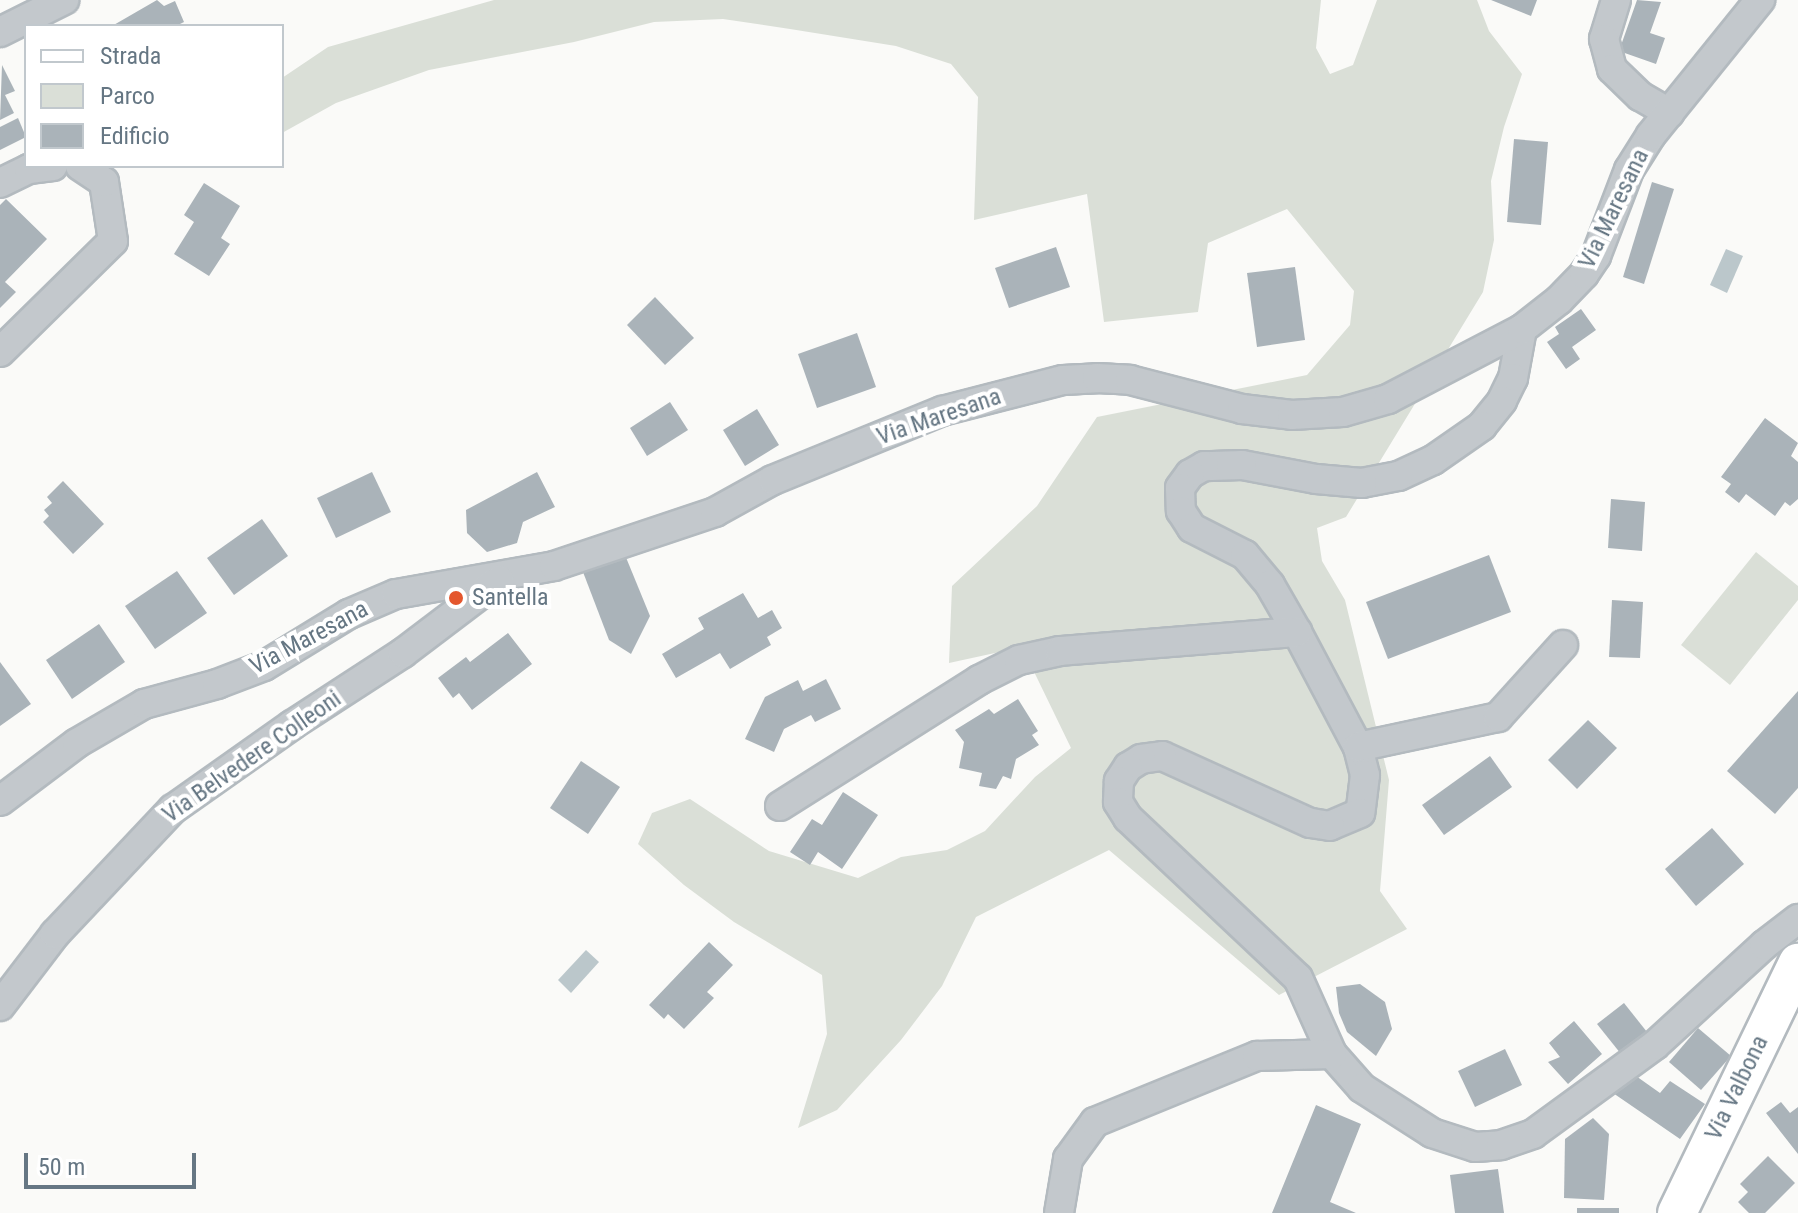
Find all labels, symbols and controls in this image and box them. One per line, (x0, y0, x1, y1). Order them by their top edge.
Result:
legend (24, 24, 284, 168)
text: Strada (100, 42, 161, 70)
text: Parco (100, 82, 155, 110)
text: Edificio (100, 122, 170, 150)
street label: Via Maresana (1573, 144, 1655, 274)
street label: Via Maresana (873, 382, 1005, 452)
place label: Santella (472, 584, 548, 612)
marker: Santella (447, 589, 465, 607)
street label: Via Maresana (245, 595, 373, 681)
street label: Via Belvedere Colleoni (157, 685, 347, 829)
street label: Via Valbona (1699, 1031, 1775, 1145)
scale bar (28, 1137, 200, 1187)
text: 50 m (38, 1153, 85, 1181)

